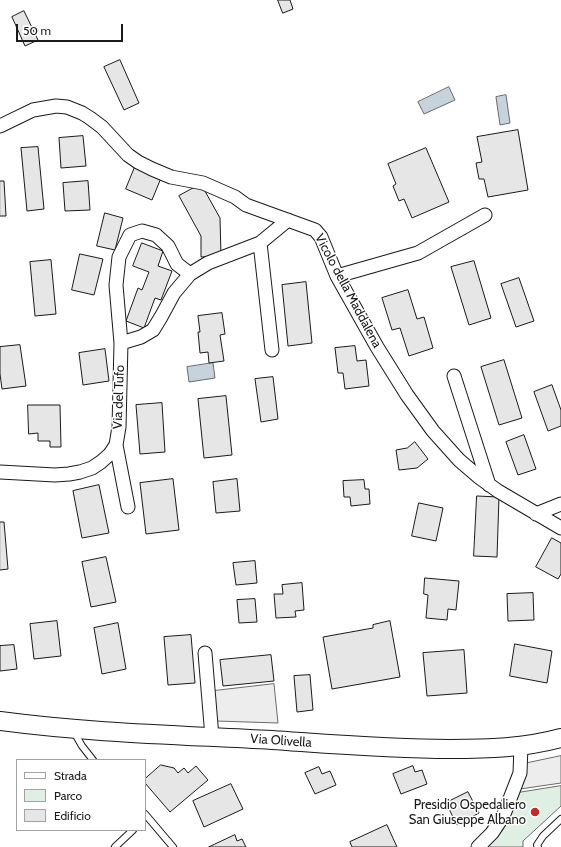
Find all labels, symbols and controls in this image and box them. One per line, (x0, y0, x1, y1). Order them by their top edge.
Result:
scale bar (18, 16, 125, 42)
text: 50 m (23, 23, 51, 38)
street label: Vicolo della Maddalena (311, 231, 385, 351)
street label: Via del Tufo (110, 365, 128, 429)
street label: Via Olivella (250, 731, 312, 751)
legend (16, 759, 146, 831)
text: Strada (54, 768, 87, 783)
text: Parco (54, 788, 82, 803)
place label: Presidio Ospedaliero San Giuseppe Albano (409, 797, 526, 828)
marker: Presidio Ospedaliero San Giuseppe Albano (529, 806, 541, 818)
text: Edificio (54, 808, 91, 823)

